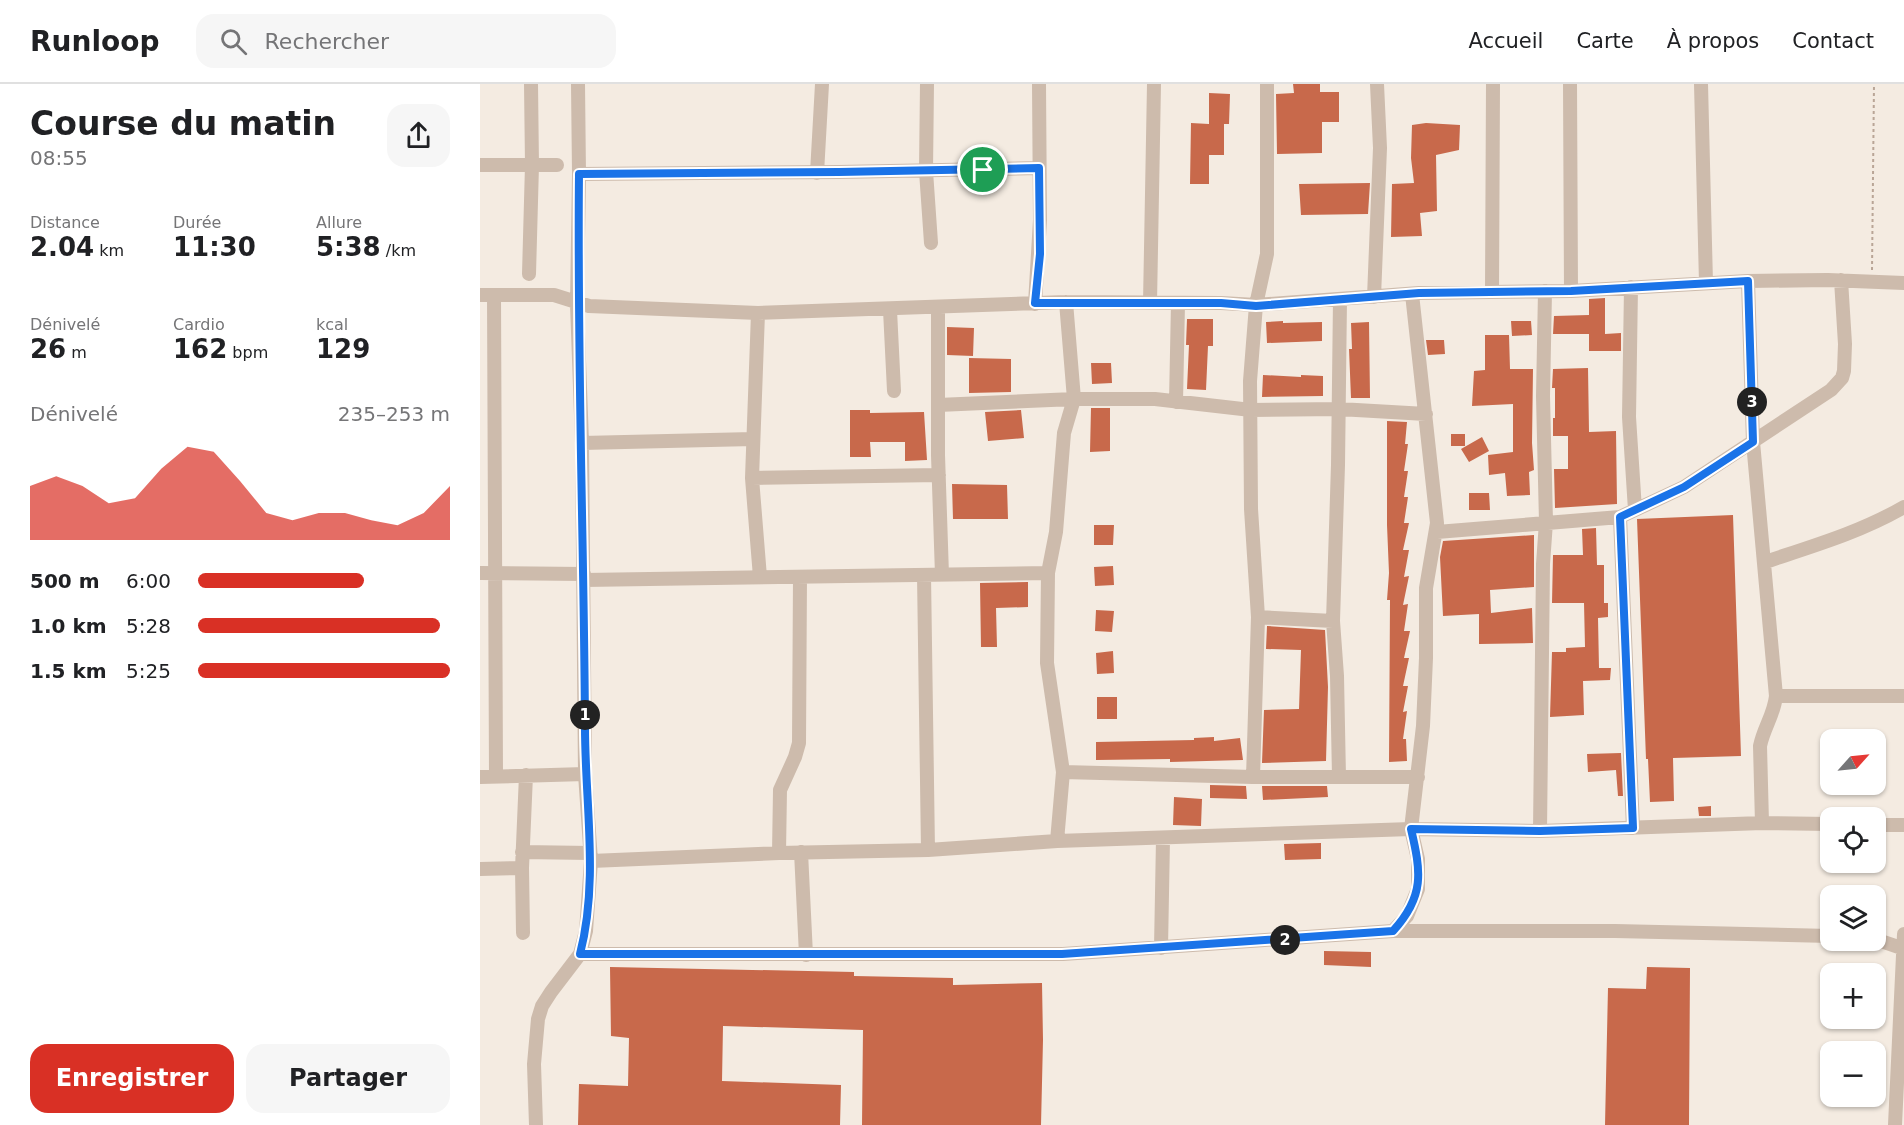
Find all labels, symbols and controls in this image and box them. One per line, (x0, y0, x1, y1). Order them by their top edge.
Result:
search box (196, 14, 616, 68)
text: Runloop (30, 25, 160, 58)
icon: search (217, 25, 250, 58)
text: Rechercher (265, 29, 389, 54)
text: Accueil (1468, 29, 1543, 53)
text: Carte (1576, 29, 1634, 53)
text: À propos (1667, 29, 1759, 53)
text: Contact (1792, 29, 1874, 53)
text: Course du matin (30, 104, 336, 143)
button: share (387, 104, 450, 167)
pin (957, 144, 1008, 195)
text: 08:55 (30, 146, 88, 170)
icon: arrive (966, 153, 999, 186)
text: Distance (30, 213, 100, 232)
text: Durée (173, 213, 221, 232)
text: Allure (316, 213, 362, 232)
text: 2.04 (30, 232, 94, 262)
text: 11:30 (173, 232, 256, 262)
text: 5:38 (316, 232, 381, 262)
text: km (94, 241, 124, 260)
text: /km (381, 241, 416, 260)
text: Dénivelé (30, 315, 100, 334)
text: Cardio (173, 315, 225, 334)
text: kcal (316, 315, 348, 334)
text: 26 (30, 334, 66, 364)
text: 162 (173, 334, 227, 364)
text: 129 (316, 334, 370, 364)
text: m (66, 343, 87, 362)
text: bpm (227, 343, 268, 362)
pin: 3 (1737, 387, 1767, 417)
text: 3 (1746, 392, 1758, 411)
text: Dénivelé (30, 402, 118, 426)
text: 235–253 m (338, 402, 450, 426)
text: 500 m (30, 569, 100, 593)
text: 6:00 (126, 569, 171, 593)
text: 1.0 km (30, 614, 107, 638)
text: 5:28 (126, 614, 171, 638)
text: 1.5 km (30, 659, 107, 683)
text: 5:25 (126, 659, 171, 683)
pin: 1 (570, 700, 600, 730)
text: 1 (579, 705, 591, 724)
north arrow (1820, 729, 1886, 795)
map controls (1820, 729, 1886, 1107)
button: locate (1820, 807, 1886, 873)
button: layers (1820, 885, 1886, 951)
pin: 2 (1270, 925, 1300, 955)
text: 2 (1279, 930, 1291, 949)
button: + (1820, 963, 1886, 1029)
button: − (1820, 1041, 1886, 1107)
button: Enregistrer (30, 1044, 234, 1113)
button: Partager (246, 1044, 450, 1113)

